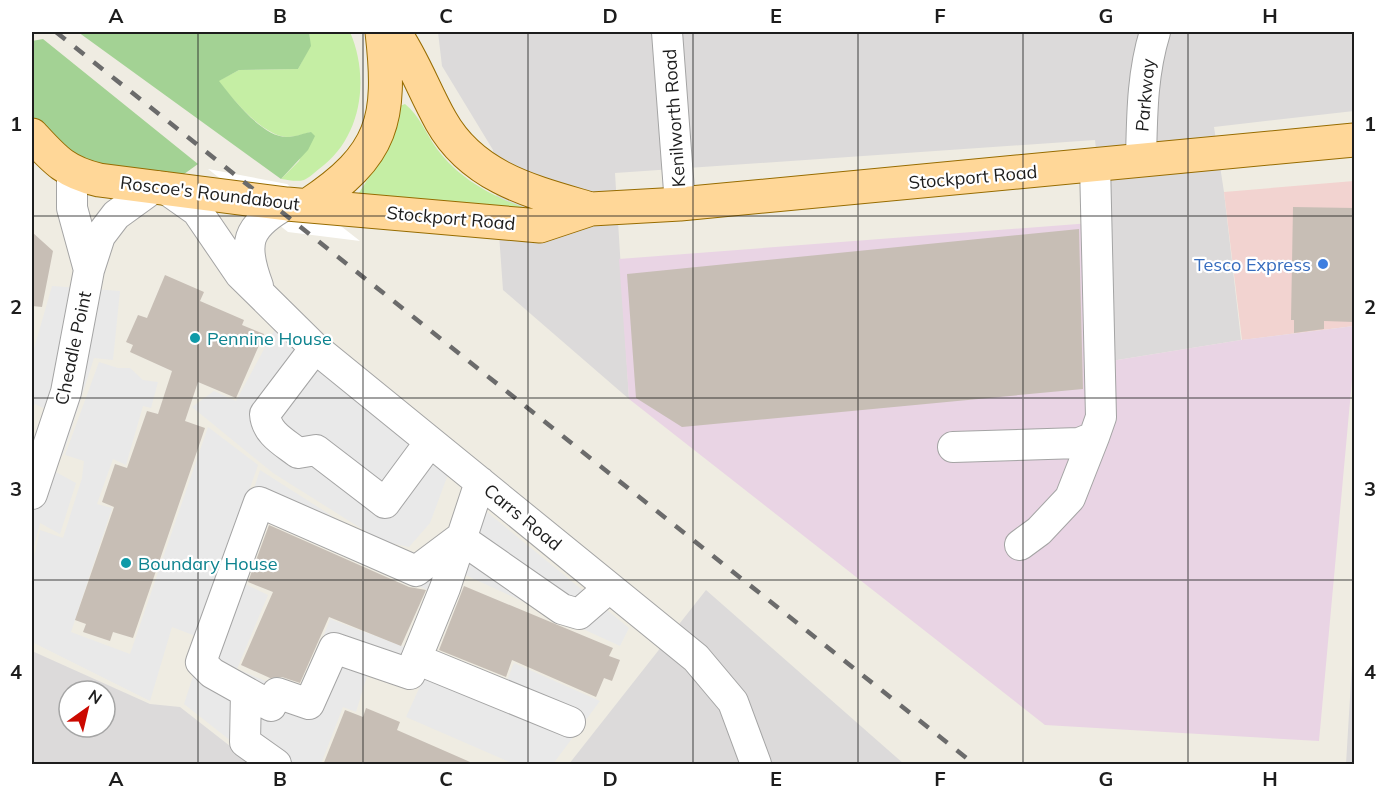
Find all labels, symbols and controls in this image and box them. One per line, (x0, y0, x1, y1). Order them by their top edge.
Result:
text: A (109, 3, 124, 28)
text: B (273, 3, 287, 28)
text: C (439, 3, 453, 28)
text: D (602, 3, 618, 28)
text: E (770, 3, 782, 28)
text: F (934, 3, 946, 28)
text: G (1099, 3, 1113, 28)
text: H (1262, 3, 1278, 28)
street label: Kenilworth Road (658, 48, 690, 188)
street label: Parkway (1130, 57, 1160, 133)
text: 1 (10, 111, 22, 136)
text: 1 (1364, 111, 1376, 136)
street label: Stockport Road (908, 160, 1038, 194)
street label: Roscoe's Roundabout (119, 171, 301, 215)
street label: Stockport Road (386, 201, 516, 235)
place label: Tesco Express (1194, 253, 1311, 276)
marker: Tesco Express (1316, 257, 1330, 271)
street label: Cheadle Point (50, 289, 96, 407)
text: 2 (10, 294, 22, 319)
text: 2 (1364, 294, 1376, 319)
place label: Pennine House (207, 327, 332, 350)
marker: Pennine House (188, 331, 202, 345)
text: 3 (10, 476, 22, 501)
text: 3 (1364, 476, 1376, 501)
street label: Carrs Road (479, 479, 567, 555)
place label: Boundary House (138, 552, 278, 575)
marker: Boundary House (119, 556, 133, 570)
text: 4 (10, 659, 22, 684)
text: 4 (1364, 659, 1376, 684)
north arrow (57, 679, 117, 739)
text: N (85, 685, 106, 708)
text: A (109, 766, 124, 791)
text: B (273, 766, 287, 791)
text: C (439, 766, 453, 791)
text: D (602, 766, 618, 791)
text: E (770, 766, 782, 791)
text: F (934, 766, 946, 791)
text: G (1099, 766, 1113, 791)
text: H (1262, 766, 1278, 791)

